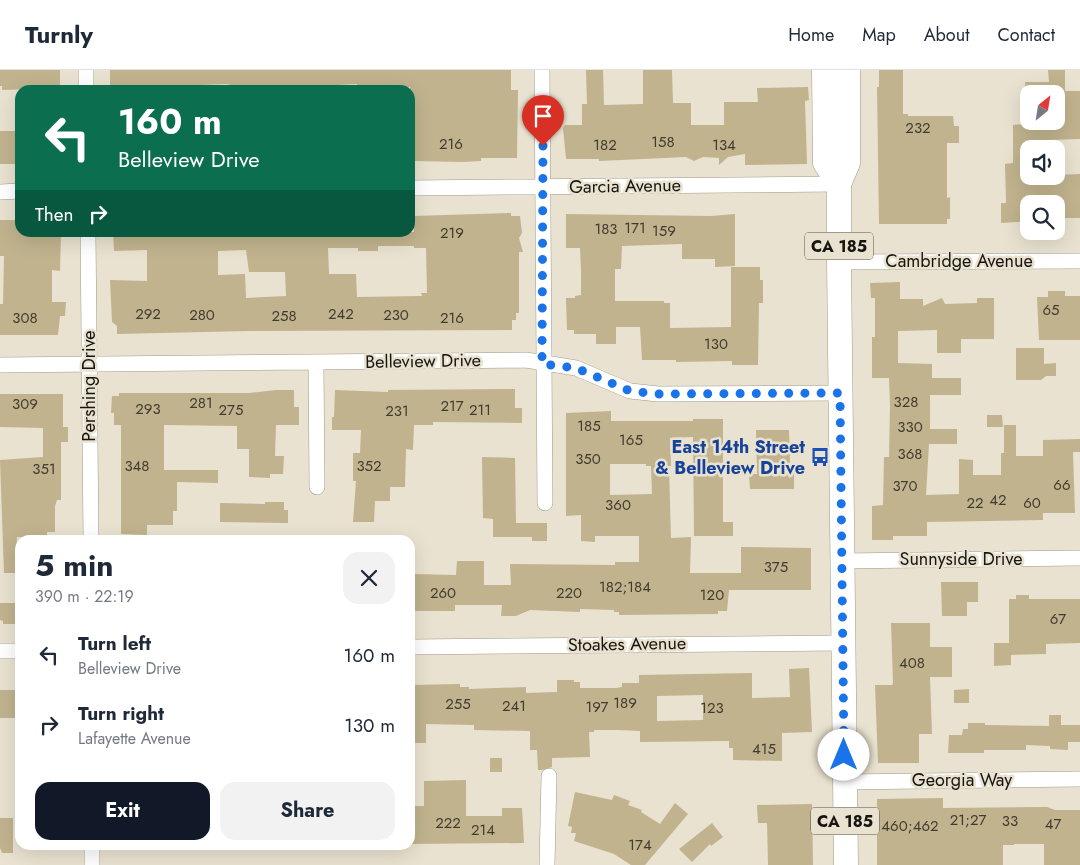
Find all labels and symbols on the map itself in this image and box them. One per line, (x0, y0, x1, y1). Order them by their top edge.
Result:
north arrow (1020, 85, 1065, 130)
pin (522, 95, 564, 146)
house number: 232 (905, 117, 931, 139)
house number: 158 (651, 131, 675, 153)
house number: 216 (439, 133, 463, 155)
house number: 182 (593, 134, 617, 156)
house number: 134 (712, 134, 736, 156)
street label: Garcia Avenue (569, 172, 681, 200)
house number: 171 (624, 217, 646, 239)
house number: 183 (594, 218, 618, 240)
house number: 159 (652, 220, 676, 242)
house number: 219 (440, 222, 464, 244)
road number: CA 185 (805, 232, 873, 260)
street label: Cambridge Avenue (885, 248, 1033, 274)
house number: 65 (1042, 299, 1060, 321)
house number: 292 (135, 303, 161, 325)
house number: 242 (328, 303, 354, 325)
house number: 280 (189, 304, 215, 326)
house number: 230 (383, 304, 409, 326)
house number: 258 (271, 305, 297, 327)
house number: 308 (12, 307, 38, 329)
house number: 216 (440, 307, 464, 329)
street label: Pershing Drive (76, 330, 102, 442)
house number: 130 (704, 333, 728, 355)
street label: Belleview Drive (365, 347, 481, 375)
house number: 328 (894, 391, 918, 413)
house number: 281 (189, 392, 213, 414)
house number: 309 (12, 393, 38, 415)
house number: 217 (440, 395, 464, 417)
house number: 293 (135, 398, 161, 420)
house number: 275 (219, 399, 243, 421)
house number: 211 (469, 399, 491, 421)
house number: 231 (385, 400, 409, 422)
house number: 185 (577, 415, 601, 437)
house number: 330 (897, 416, 923, 438)
house number: 165 (619, 429, 643, 451)
place label: East 14th Street & Belleview Drive (655, 434, 805, 481)
house number: 368 (897, 443, 923, 465)
bus stop icon: East 14th Street & Belleview Drive (809, 446, 831, 468)
house number: 350 (575, 448, 601, 470)
house number: 348 (124, 455, 150, 477)
house number: 352 (356, 455, 382, 477)
house number: 351 (32, 458, 56, 480)
house number: 66 (1053, 474, 1071, 496)
house number: 370 (893, 475, 917, 497)
house number: 42 (989, 489, 1007, 511)
house number: 22 (966, 492, 984, 514)
house number: 60 (1023, 492, 1041, 514)
house number: 360 (605, 494, 631, 516)
street label: Sunnyside Drive (900, 546, 1022, 572)
house number: 375 (764, 556, 788, 578)
house number: 182;184 (599, 576, 651, 598)
house number: 260 (430, 582, 456, 604)
house number: 220 (556, 582, 582, 604)
house number: 120 (700, 584, 724, 606)
house number: 67 (1050, 608, 1066, 630)
street label: Stoakes Avenue (568, 630, 686, 658)
house number: 408 (899, 652, 925, 674)
house number: 189 (613, 692, 637, 714)
house number: 255 (445, 693, 471, 715)
house number: 241 (502, 695, 526, 717)
house number: 197 (586, 696, 609, 718)
house number: 123 (700, 697, 724, 719)
position arrow (817, 728, 869, 780)
house number: 415 (752, 738, 776, 760)
street label: Georgia Way (912, 767, 1012, 793)
road number: CA 185 (811, 808, 879, 834)
house number: 21;27 (950, 809, 986, 831)
house number: 33 (1002, 810, 1018, 832)
house number: 222 (435, 812, 461, 834)
house number: 47 (1045, 813, 1061, 835)
house number: 460;462 (881, 815, 939, 837)
house number: 214 (471, 819, 495, 841)
house number: 174 (628, 834, 652, 856)

